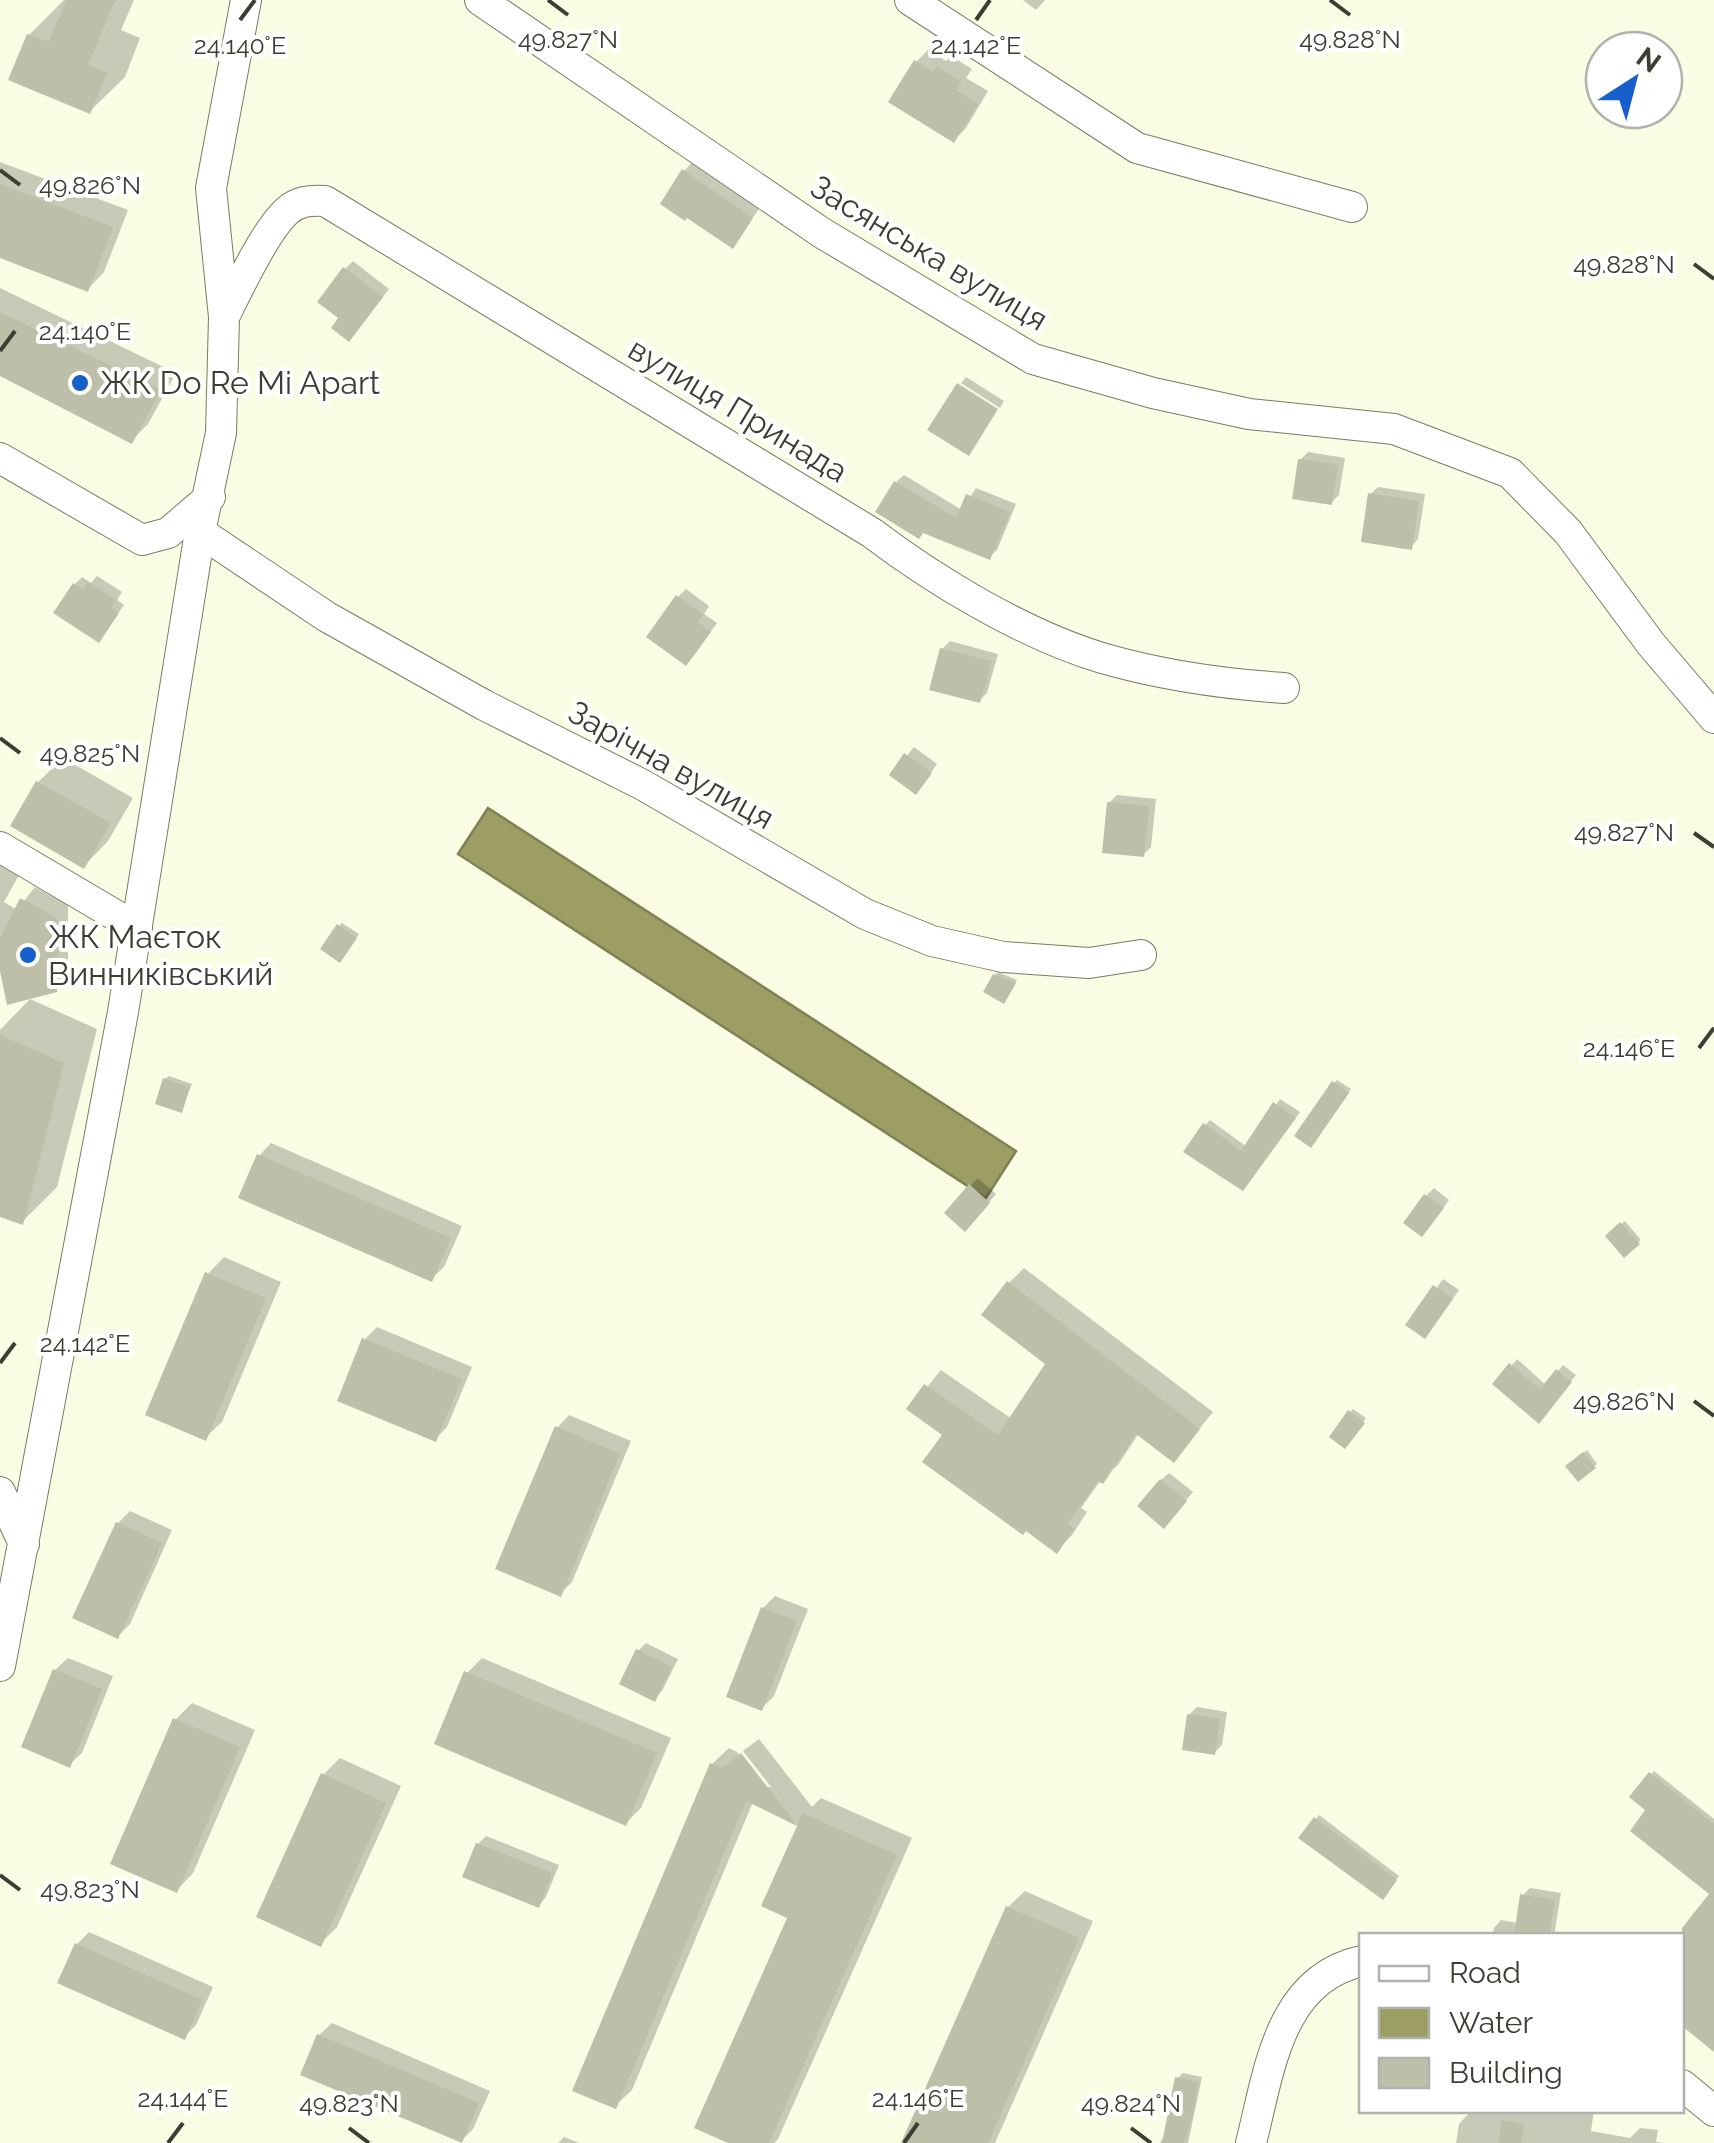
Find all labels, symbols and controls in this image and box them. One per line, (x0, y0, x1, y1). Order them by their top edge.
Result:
text: 49.827°N (518, 24, 618, 54)
text: 49.828°N (1299, 24, 1401, 54)
text: 24.140°E (194, 30, 286, 60)
text: 24.142°E (931, 30, 1021, 60)
north arrow (1584, 30, 1684, 130)
text: N (1630, 41, 1667, 80)
street label: Засянська вулиця (804, 167, 1054, 338)
text: 49.826°N (39, 170, 141, 200)
text: 49.828°N (1573, 249, 1675, 279)
text: 24.140°E (39, 316, 131, 346)
street label: вулиця Принада (622, 330, 854, 489)
place label: ЖК Do Re Mi Apart (100, 364, 380, 401)
marker: ЖК Do Re Mi Apart (69, 372, 91, 394)
street label: Зарічна вулиця (562, 693, 780, 836)
text: 49.825°N (40, 738, 140, 768)
text: 49.827°N (1574, 817, 1674, 847)
place label: ЖК Маєток Винниківський (48, 918, 273, 992)
marker: ЖК Маєток Винниківський (17, 944, 39, 966)
text: 24.146°E (1583, 1033, 1675, 1063)
text: 24.142°E (40, 1328, 130, 1358)
text: 49.826°N (1573, 1386, 1675, 1416)
text: 49.823°N (40, 1874, 140, 1904)
legend (1359, 1933, 1684, 2113)
text: Road (1449, 1955, 1521, 1990)
text: Water (1449, 2005, 1533, 2040)
text: Building (1449, 2055, 1563, 2090)
text: 24.144°E (138, 2083, 228, 2113)
text: 24.146°E (872, 2083, 964, 2113)
text: 49.823°N (299, 2088, 399, 2118)
text: 49.824°N (1081, 2088, 1181, 2118)

